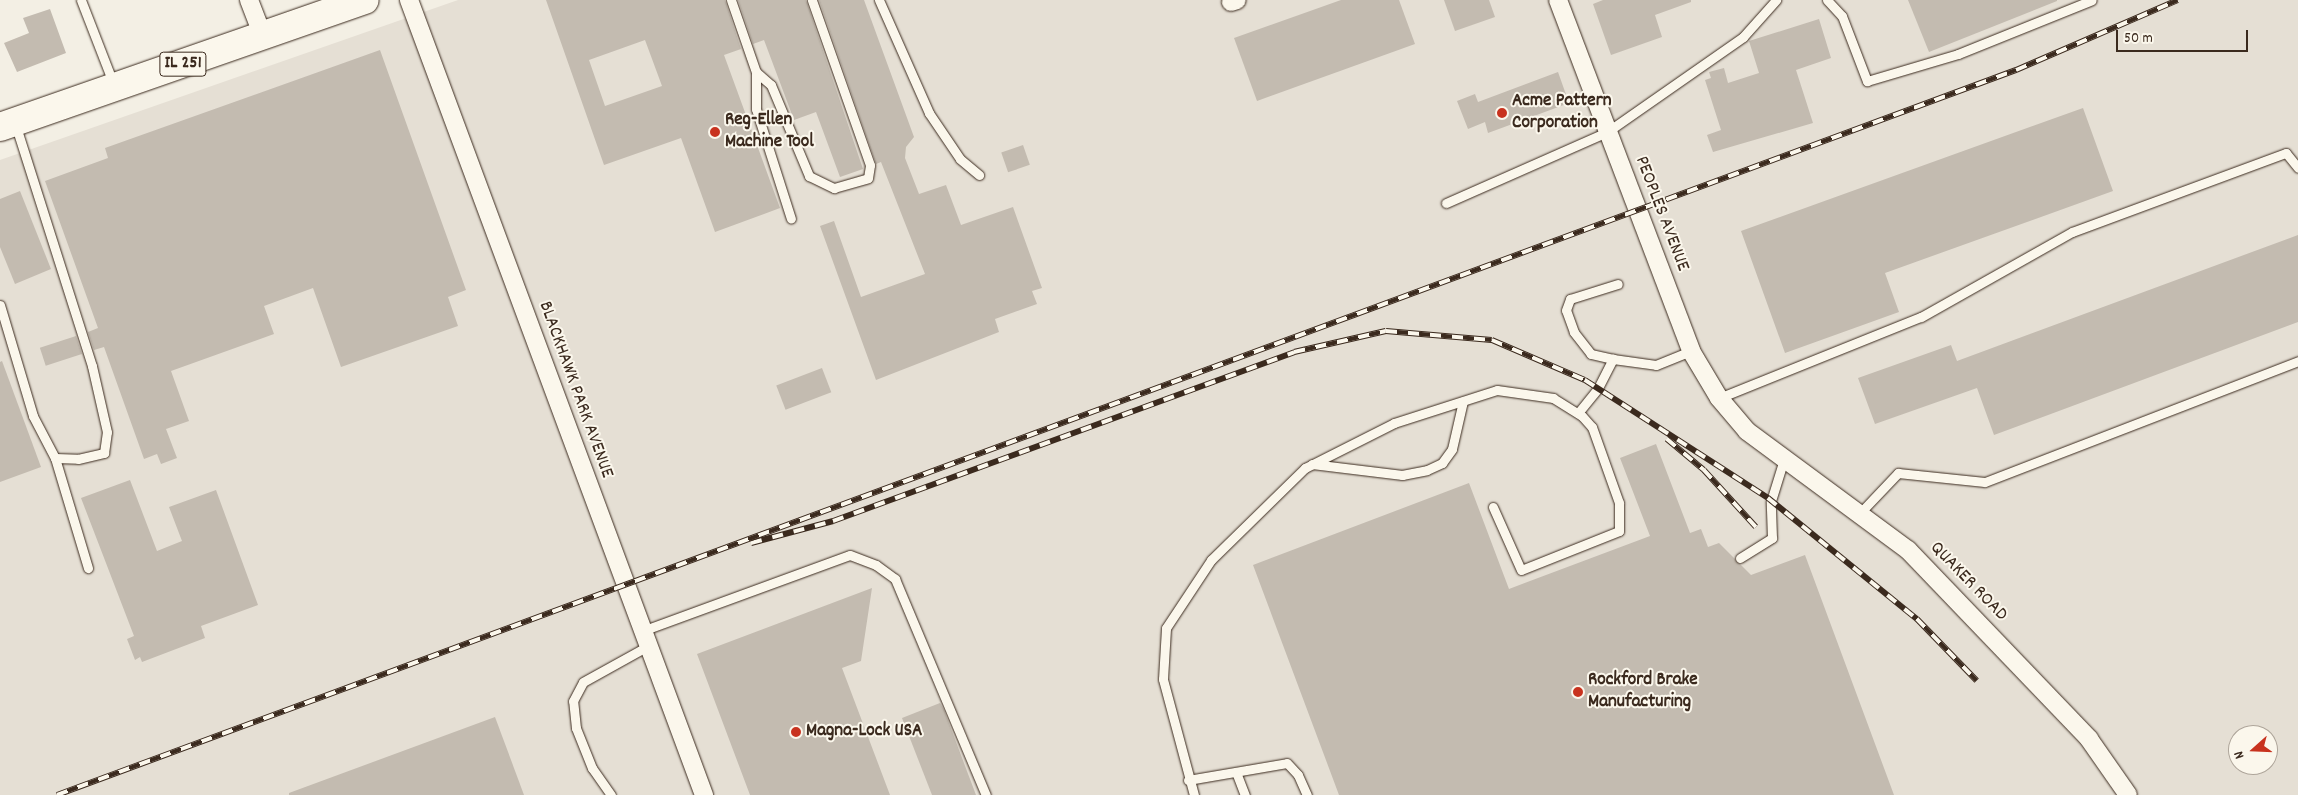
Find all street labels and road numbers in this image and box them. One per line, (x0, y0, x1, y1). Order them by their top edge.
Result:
road number: IL 251 (159, 49, 207, 80)
street label: PEOPLES AVENUE (1629, 153, 1693, 275)
street label: BLACKHAWK PARK AVENUE (532, 299, 618, 481)
street label: QUAKER ROAD (1924, 537, 2012, 627)

